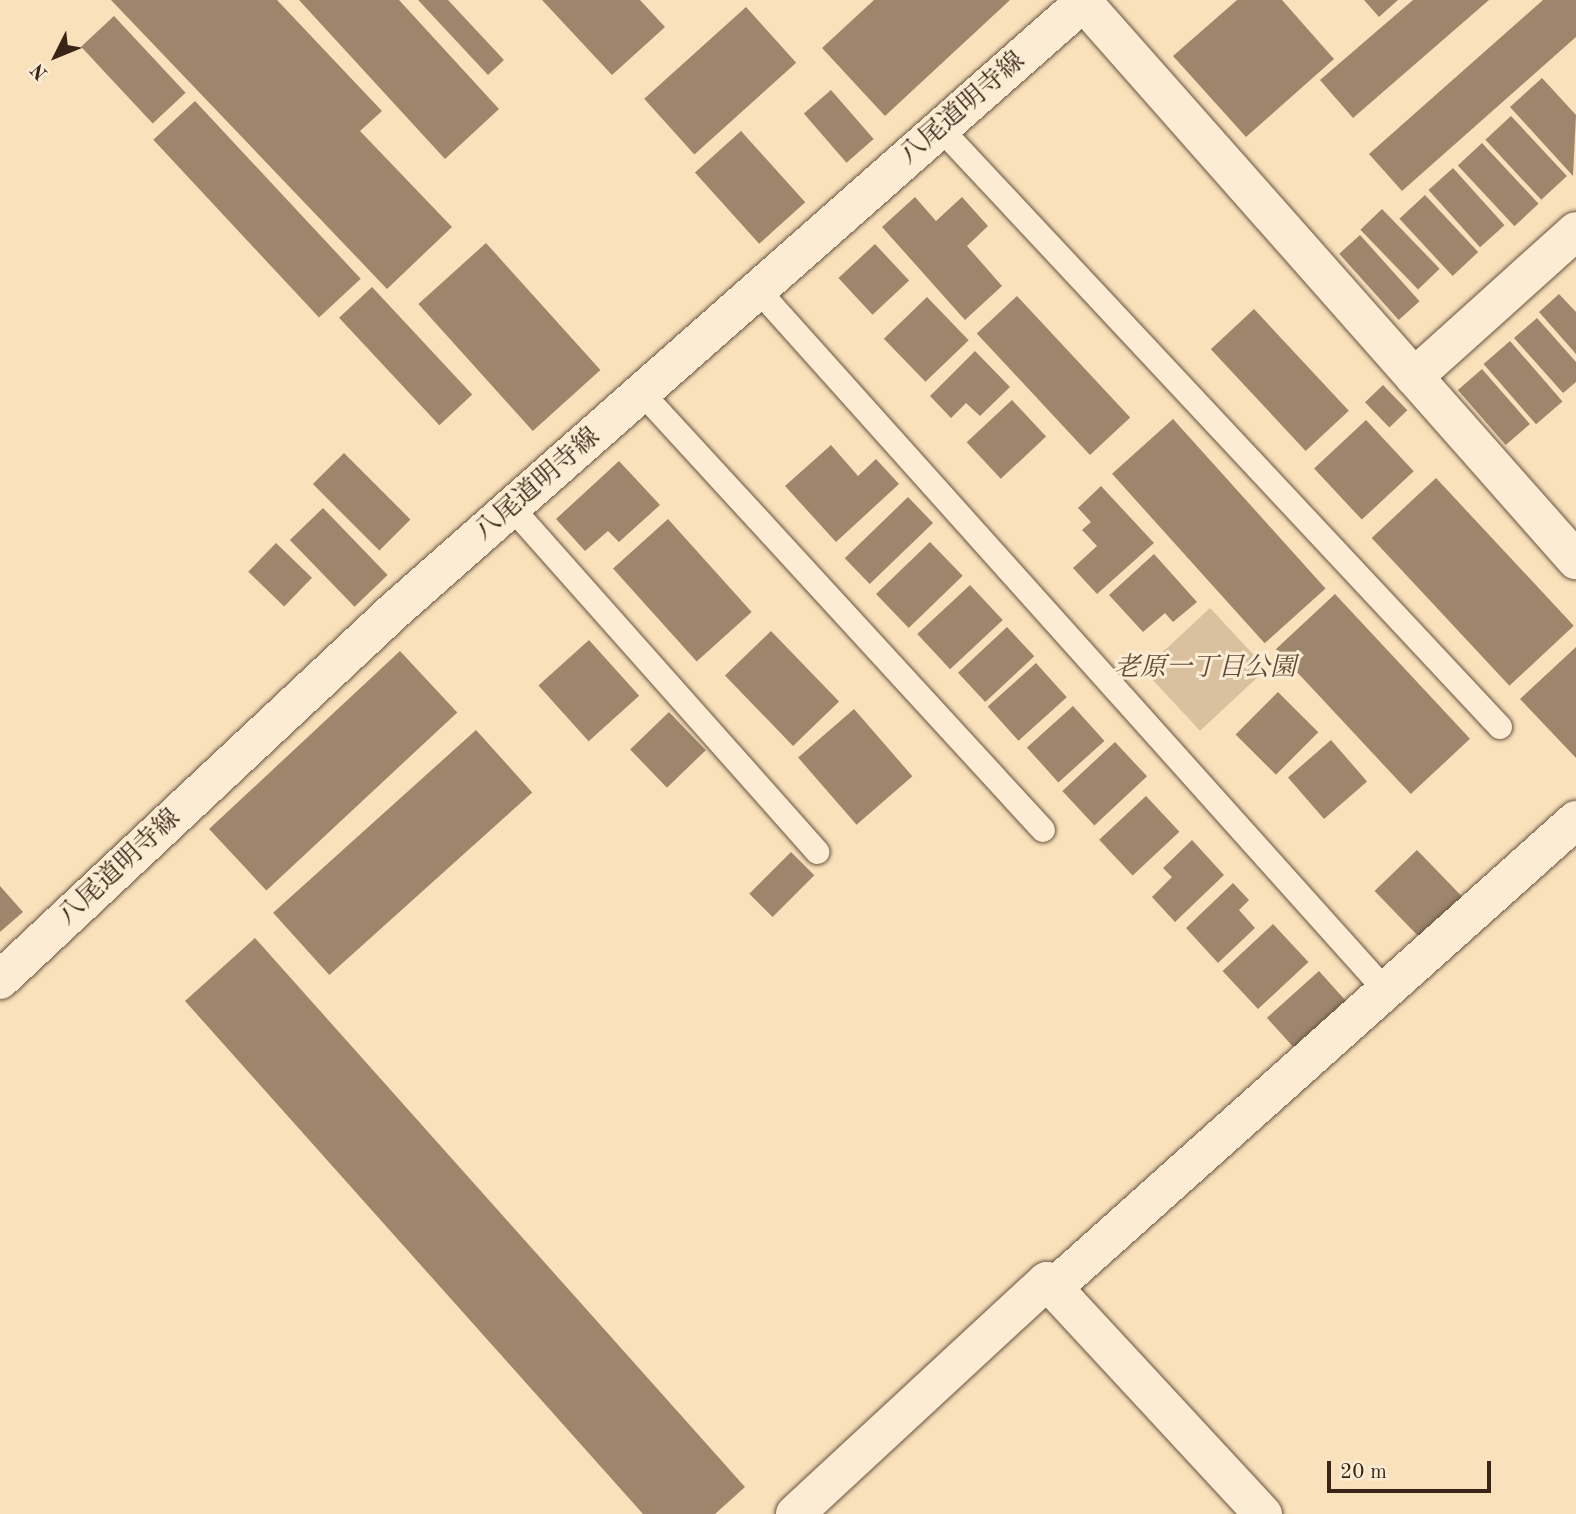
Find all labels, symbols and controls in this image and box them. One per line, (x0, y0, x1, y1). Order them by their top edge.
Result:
north arrow (21, 21, 91, 91)
street label: 八尾道明寺線 (894, 46, 1032, 172)
text: N (28, 59, 52, 82)
street label: 八尾道明寺線 (469, 422, 607, 548)
park label: 老原一丁目公園 (1114, 653, 1296, 685)
street label: 八尾道明寺線 (52, 803, 188, 933)
scale bar (1331, 1448, 1496, 1492)
text: 20 m (1340, 1462, 1387, 1483)

